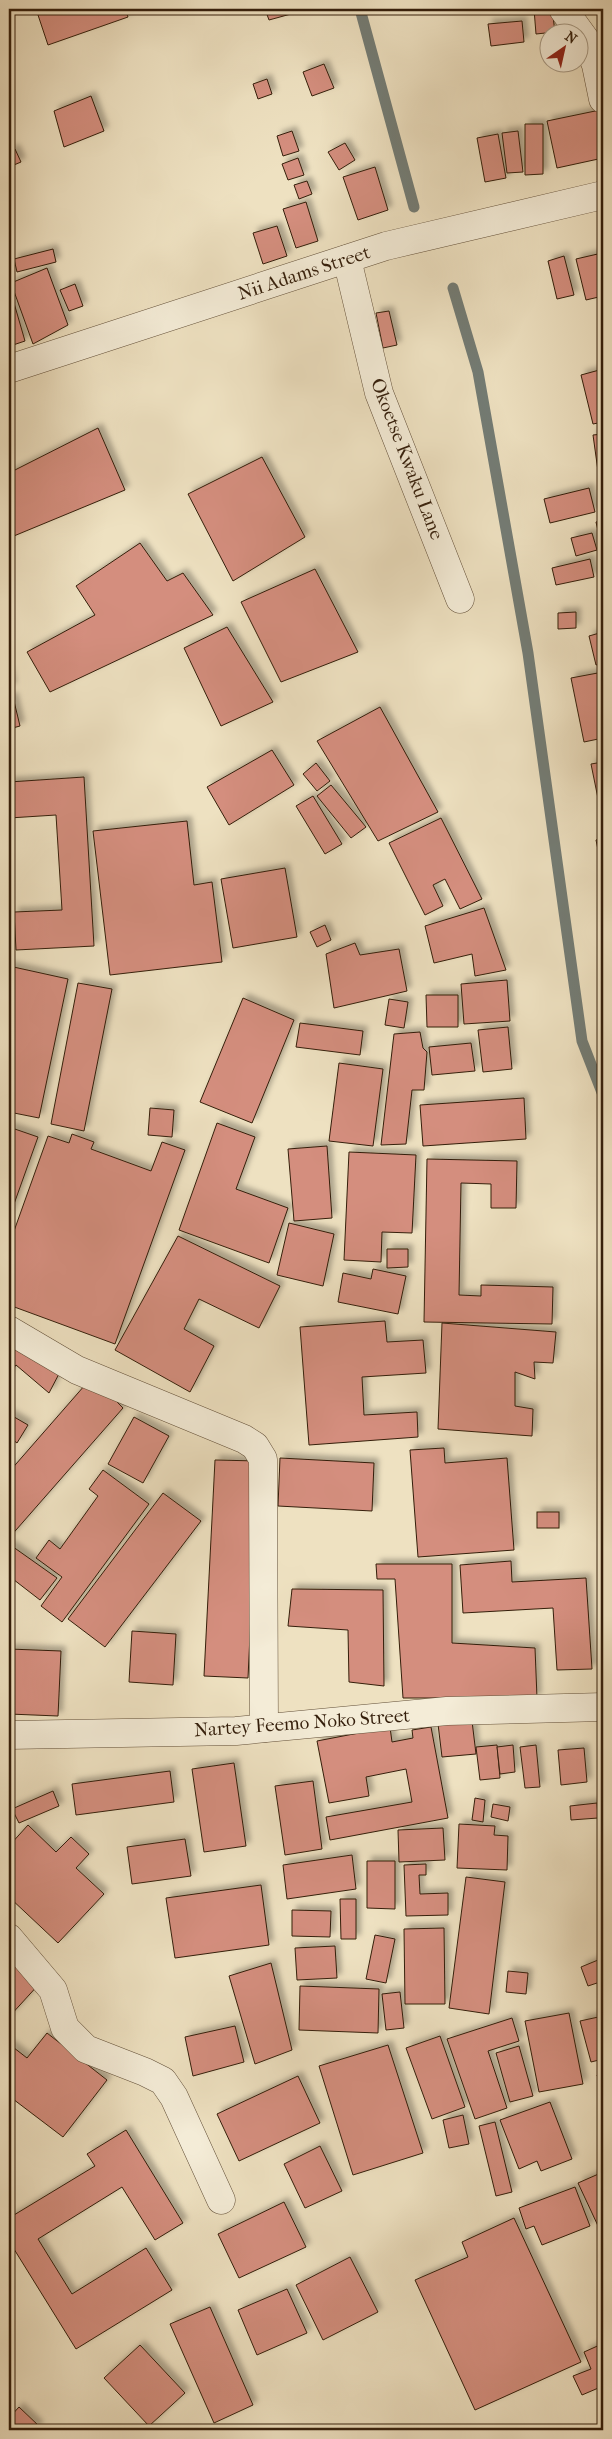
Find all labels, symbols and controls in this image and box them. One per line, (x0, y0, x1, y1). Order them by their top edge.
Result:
north arrow (540, 22, 590, 72)
text: N (562, 28, 580, 48)
street label: Nii Adams Street (235, 241, 373, 305)
street label: Okoetse Kwaku Lane (366, 375, 448, 543)
street label: Nartey Feemo Noko Street (193, 1704, 411, 1742)

